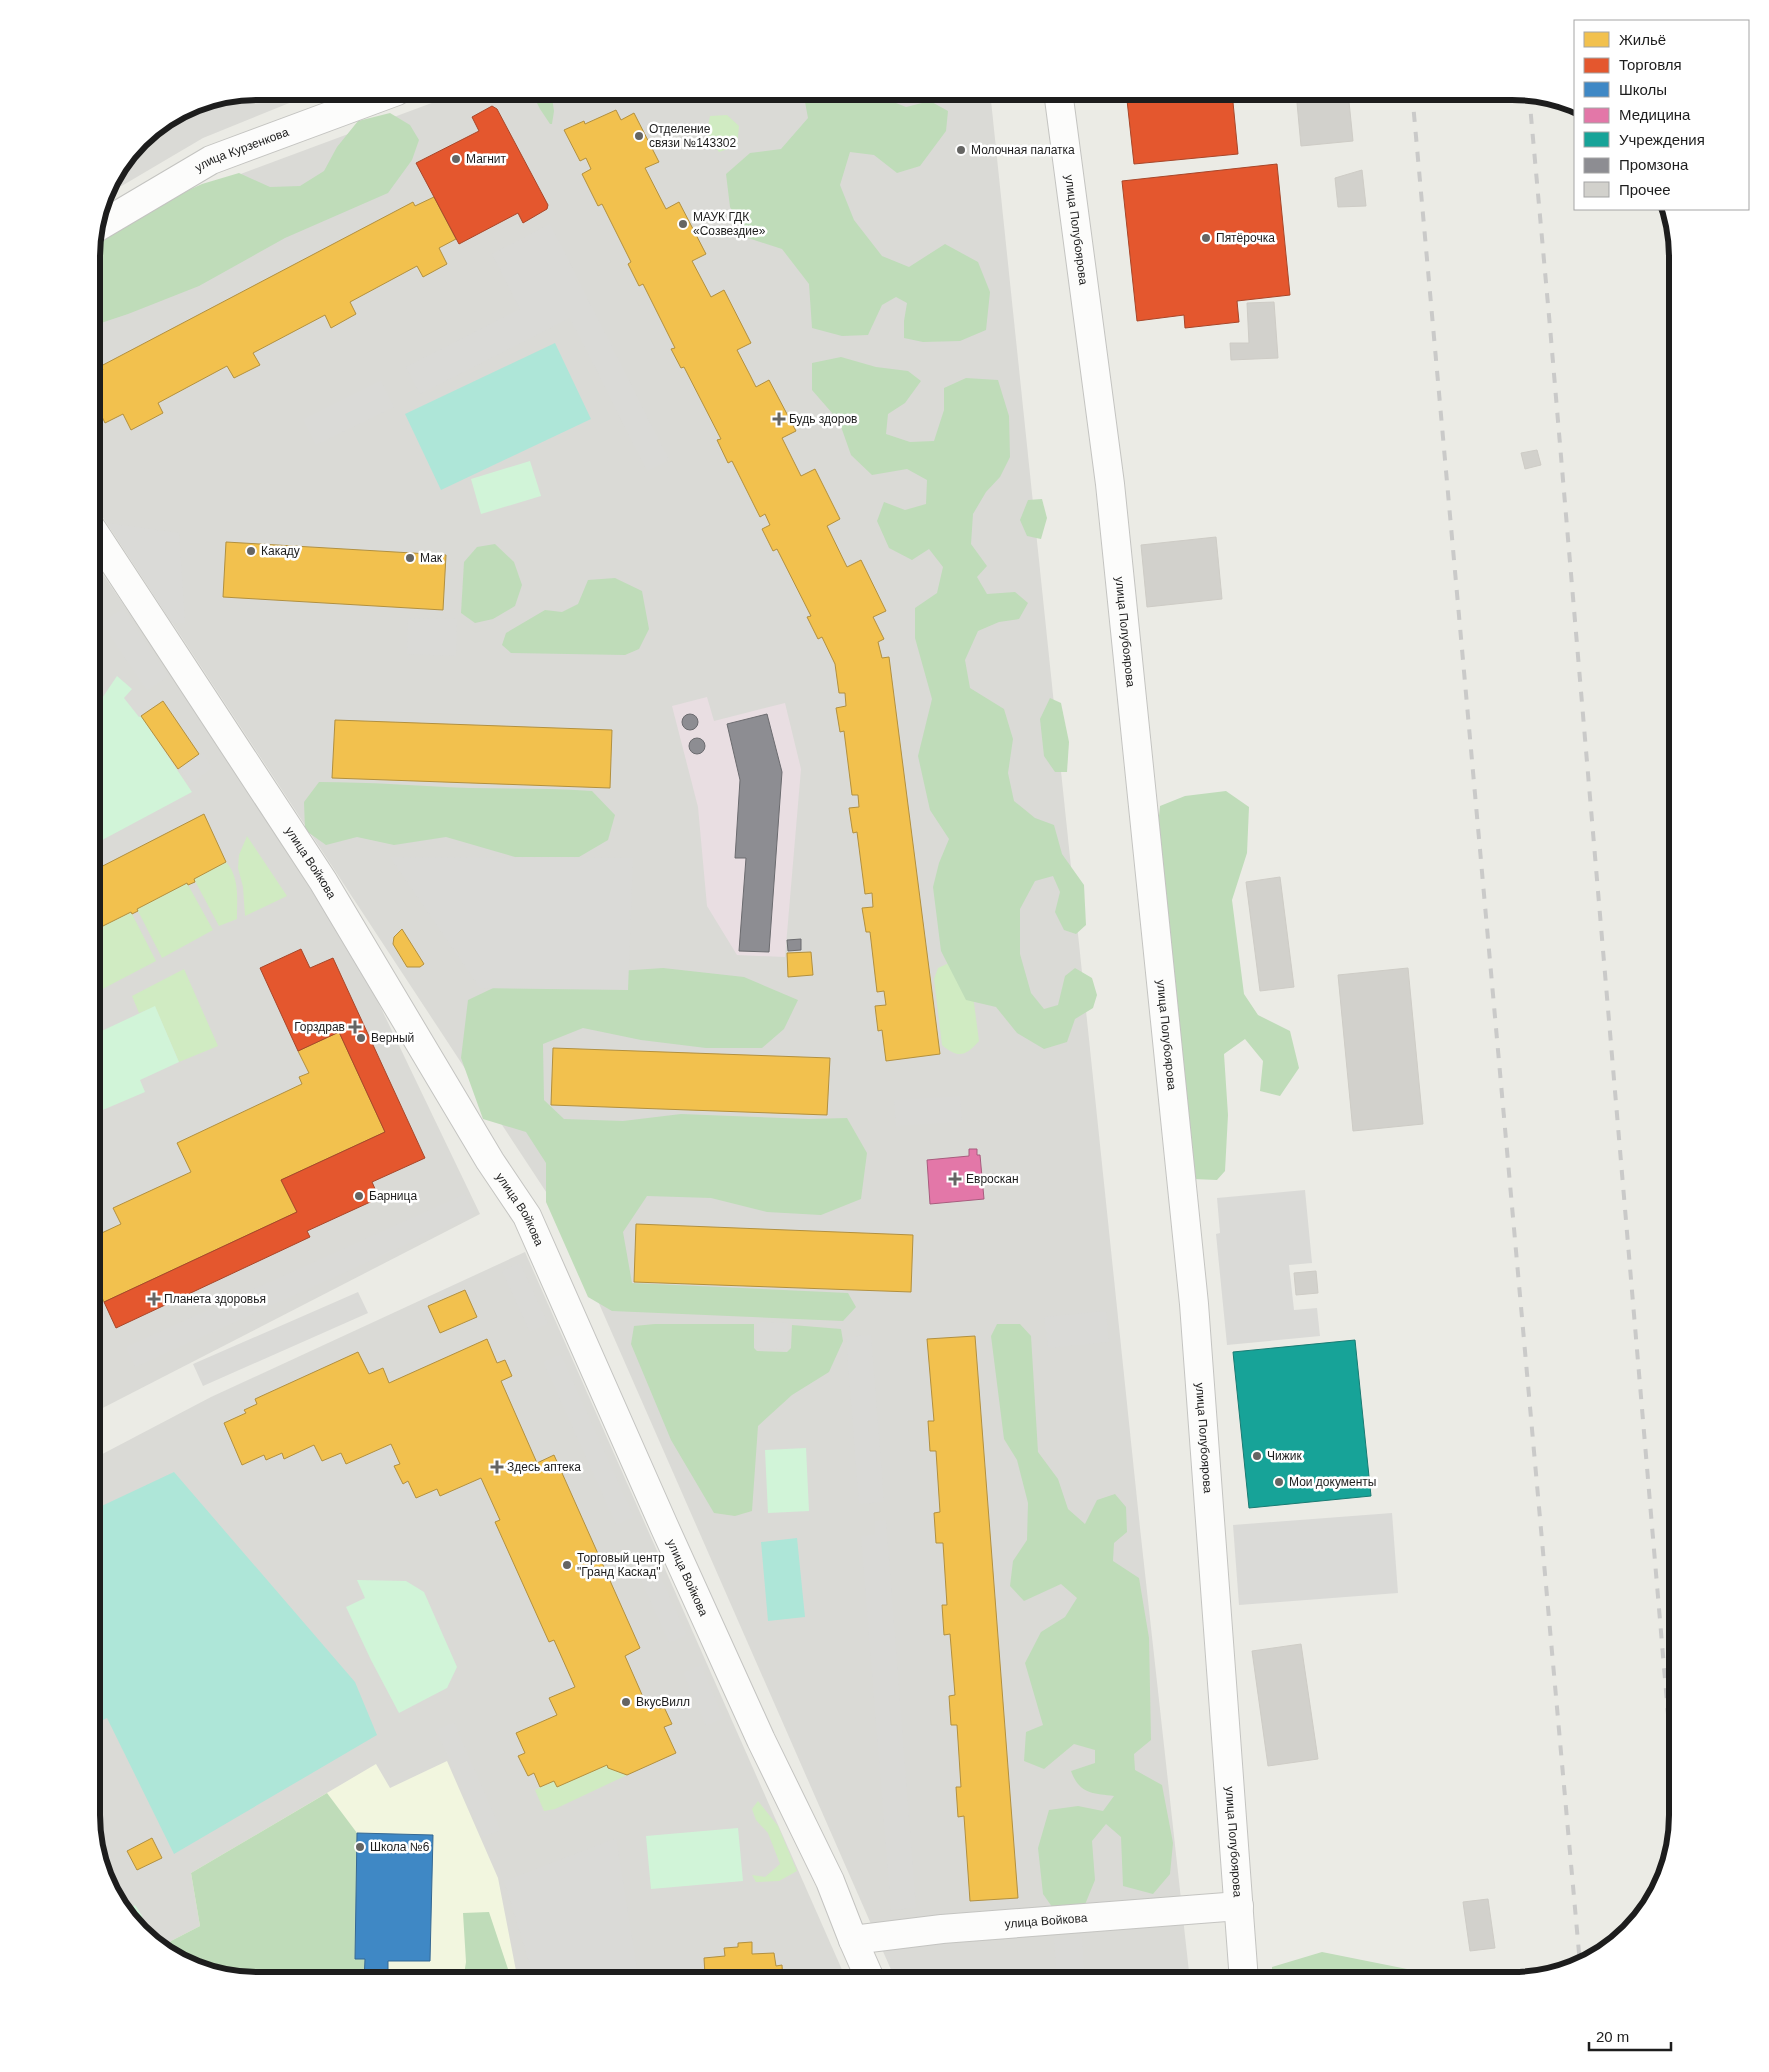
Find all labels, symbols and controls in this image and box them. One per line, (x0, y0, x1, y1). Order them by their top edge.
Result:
legend (1574, 20, 1749, 210)
text: Жильё (1619, 31, 1666, 48)
text: Торговля (1619, 56, 1682, 73)
text: Школы (1619, 81, 1667, 98)
text: Медицина (1619, 106, 1691, 123)
place label: Отделение связи №143302 (649, 122, 737, 150)
street label: улица Курзенкова (192, 125, 291, 175)
marker: Отделение связи №143302 (633, 130, 645, 142)
text: Учреждения (1619, 131, 1705, 148)
place label: Молочная палатка (971, 143, 1075, 157)
marker: Молочная палатка (955, 144, 967, 156)
place label: Магнит (466, 152, 507, 166)
marker: Магнит (450, 153, 462, 165)
text: Промзона (1619, 156, 1689, 173)
street label: улица Полубоярова (1062, 174, 1091, 286)
text: Прочее (1619, 181, 1671, 198)
place label: МАУК ГДК «Созвездие» (693, 210, 766, 238)
marker: МАУК ГДК «Созвездие» (677, 218, 689, 230)
place label: Пятёрочка (1216, 231, 1275, 245)
marker: Пятёрочка (1200, 232, 1212, 244)
place label: Будь здоров (789, 412, 857, 426)
marker: Будь здоров (773, 413, 785, 425)
place label: Какаду (261, 544, 300, 558)
marker: Какаду (245, 545, 257, 557)
place label: Мак (420, 551, 443, 565)
marker: Мак (404, 552, 416, 564)
street label: улица Полубоярова (1113, 576, 1138, 688)
street label: улица Войкова (282, 824, 339, 901)
street label: улица Полубоярова (1154, 979, 1179, 1091)
place label: Горздрав (294, 1020, 345, 1034)
marker: Горздрав (349, 1021, 361, 1033)
place label: Верный (371, 1031, 414, 1045)
marker: Верный (355, 1032, 367, 1044)
street label: улица Войкова (493, 1170, 546, 1248)
marker: Евроскан (948, 1172, 962, 1186)
place label: Евроскан (966, 1172, 1019, 1186)
place label: Барница (369, 1189, 417, 1203)
marker: Барница (353, 1190, 365, 1202)
place label: Планета здоровья (164, 1292, 266, 1306)
marker: Планета здоровья (148, 1293, 160, 1305)
street label: улица Полубоярова (1193, 1382, 1215, 1494)
place label: Чижик (1267, 1449, 1302, 1463)
marker: Чижик (1251, 1450, 1263, 1462)
place label: Здесь аптека (507, 1460, 581, 1474)
marker: Здесь аптека (491, 1461, 503, 1473)
place label: Мои документы (1289, 1475, 1376, 1489)
marker: Мои документы (1273, 1476, 1285, 1488)
street label: улица Войкова (664, 1537, 711, 1619)
place label: Торговый центр "Гранд Каскад" (577, 1551, 665, 1579)
marker: Торговый центр "Гранд Каскад" (561, 1559, 573, 1571)
place label: ВкусВилл (636, 1695, 690, 1709)
marker: ВкусВилл (620, 1696, 632, 1708)
street label: улица Полубоярова (1223, 1786, 1245, 1898)
place label: Школа №6 (370, 1840, 430, 1854)
marker: Школа №6 (354, 1841, 366, 1853)
street label: улица Войкова (1004, 1911, 1088, 1931)
scale bar (1589, 2020, 1672, 2052)
text: 20 m (1596, 2028, 1629, 2045)

